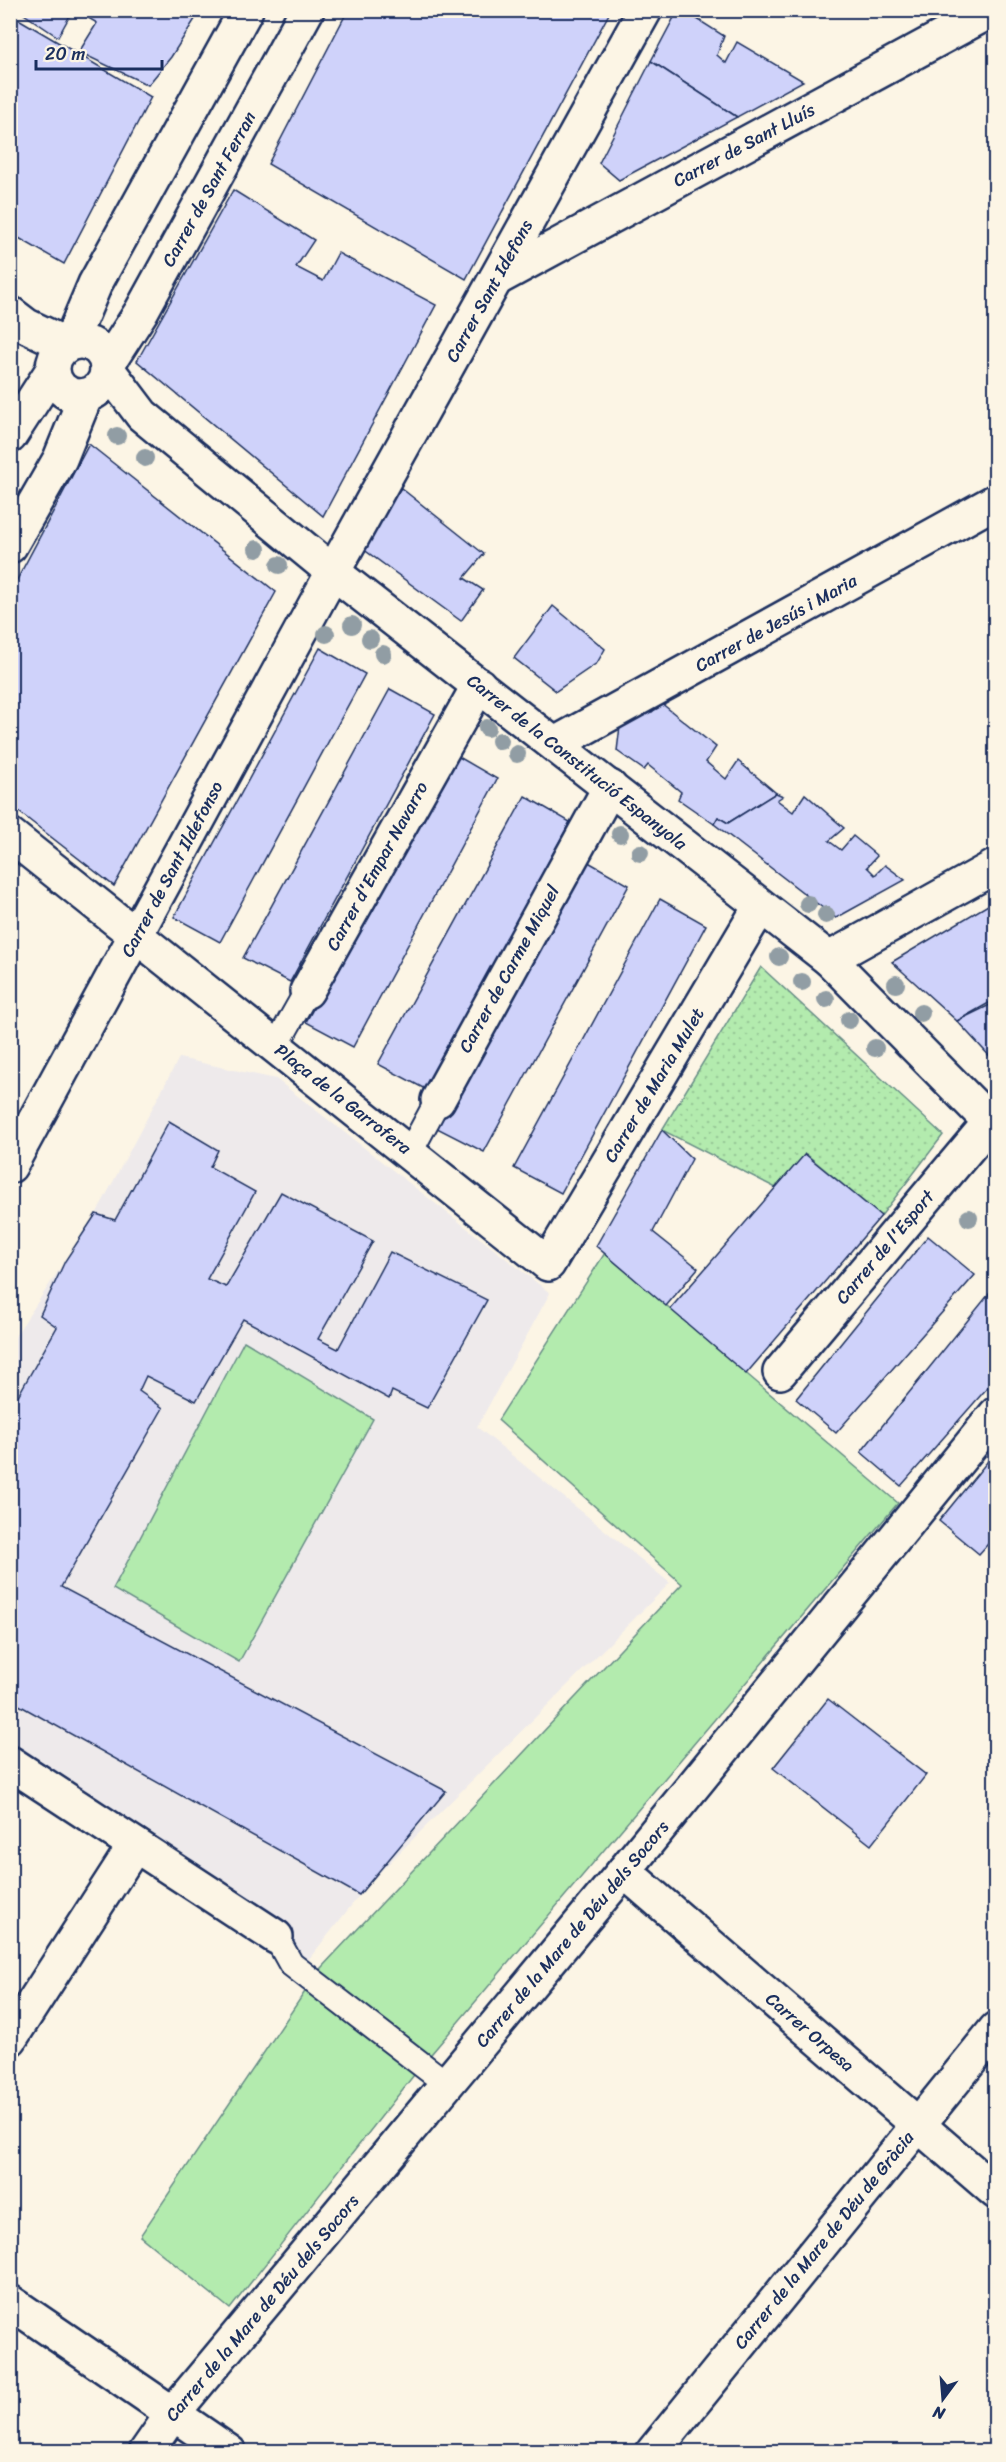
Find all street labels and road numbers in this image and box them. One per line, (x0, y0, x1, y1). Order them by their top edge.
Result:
street label: Carrer de Sant Lluís (667, 94, 822, 196)
street label: Carrer de Sant Ferran (153, 105, 265, 273)
street label: Carrer Sant Idefons (436, 213, 542, 368)
street label: Carrer de Jesús i Maria (689, 565, 864, 681)
street label: Carrer de la Constitució Espanyola (460, 665, 695, 859)
street label: Carrer de Sant Ildefonso (112, 775, 232, 963)
street label: Carrer d'Empar Navarro (317, 775, 437, 957)
street label: Carrer de Carme Miquel (449, 878, 569, 1059)
street label: Carrer de Maria Mulet (595, 1001, 713, 1169)
street label: Plaça de la Garrofera (267, 1035, 419, 1164)
street label: Carrer de l'Esport (827, 1182, 943, 1312)
street label: Carrer de la Mare de Déu dels Socors (467, 1813, 678, 2055)
street label: Carrer Orpesa (758, 1984, 862, 2080)
street label: Carrer de la Mare de Déu de Gràcia (725, 2123, 923, 2356)
street label: Carrer de la Mare de Déu dels Socors (157, 2187, 368, 2429)

